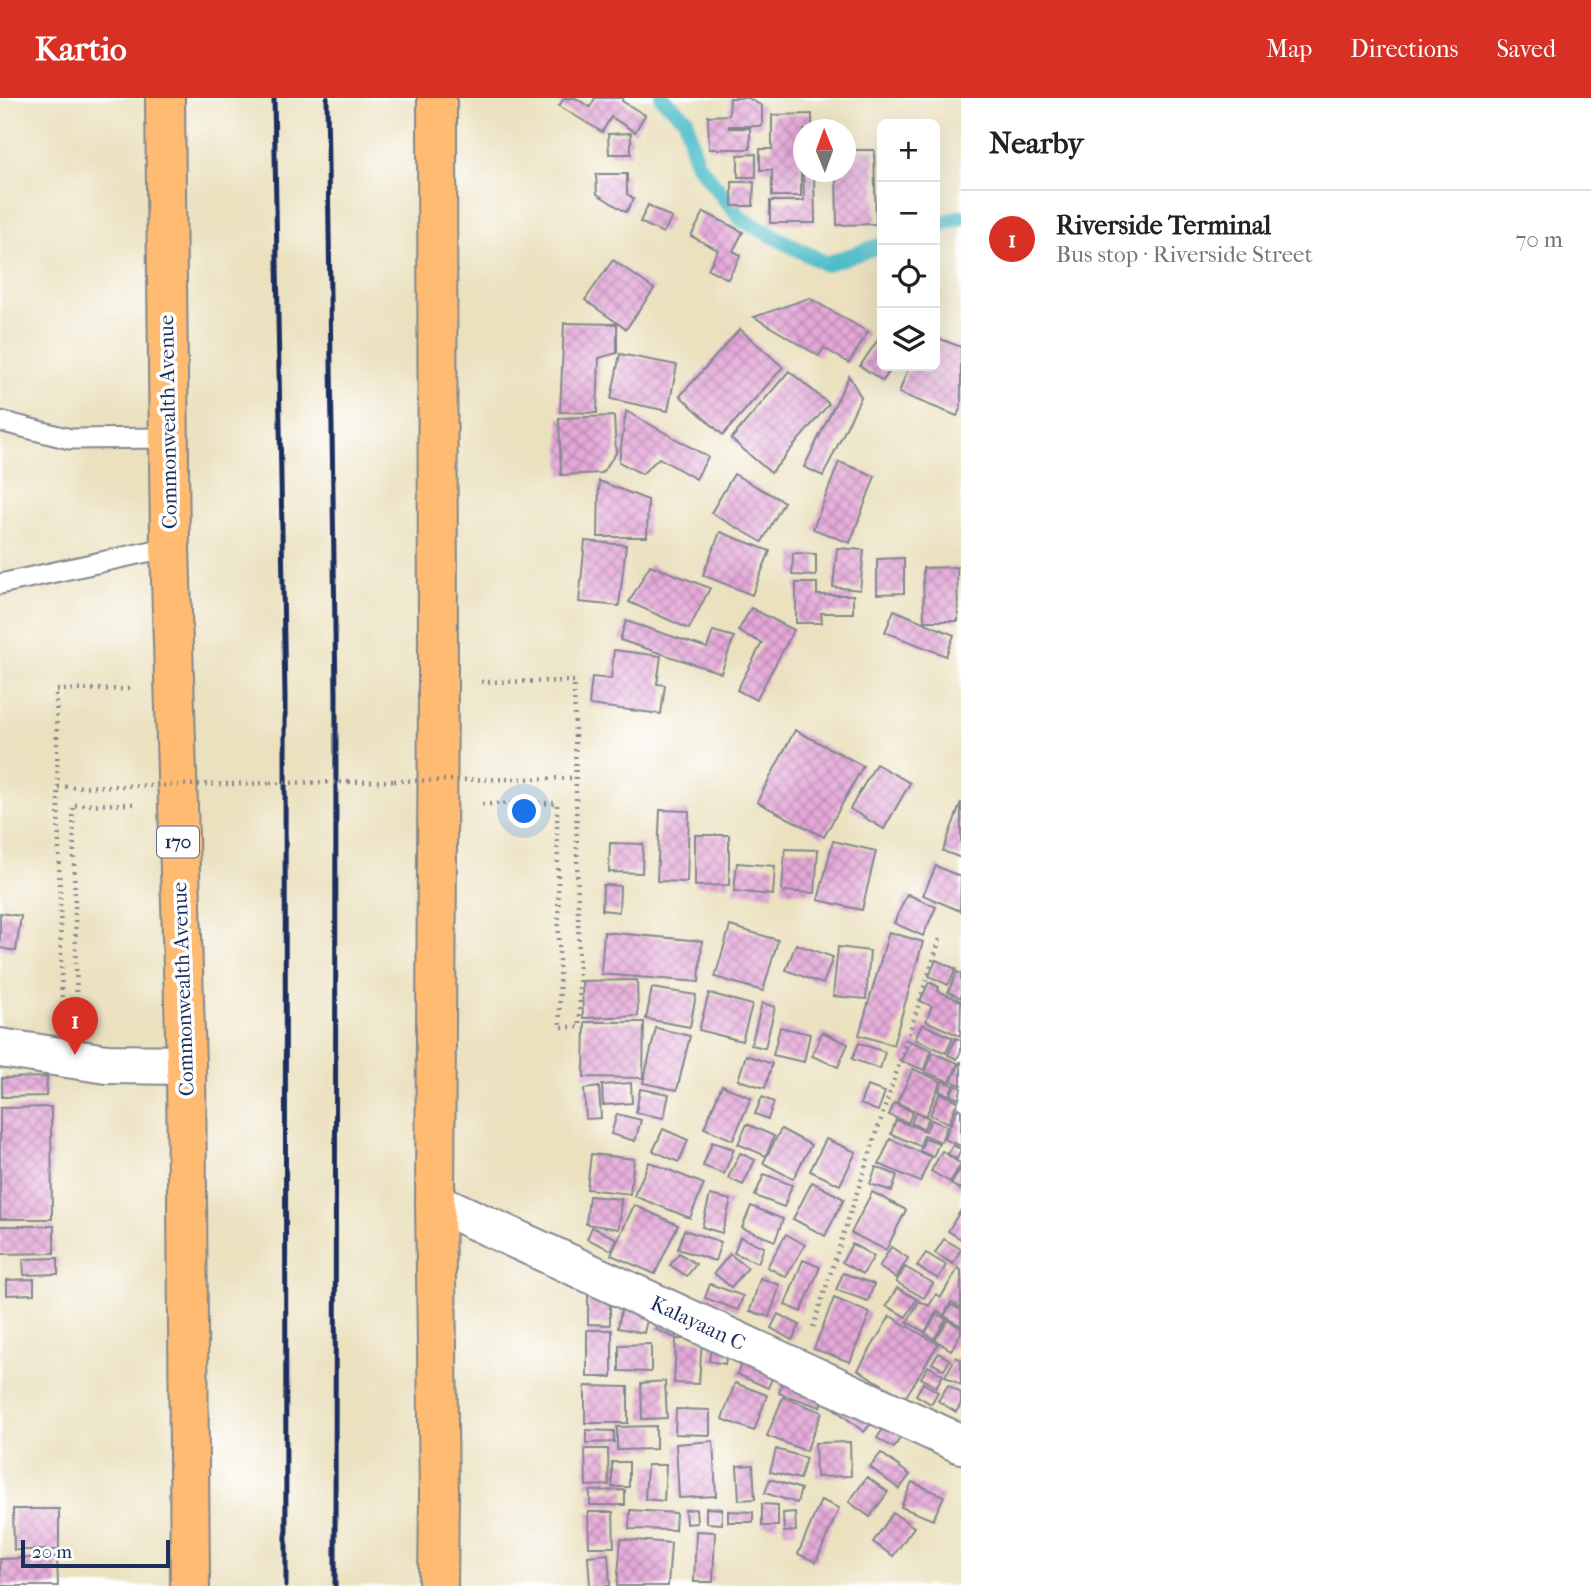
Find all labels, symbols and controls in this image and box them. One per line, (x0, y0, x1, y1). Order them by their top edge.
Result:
text: Kartio (35, 30, 127, 69)
text: Map (1266, 35, 1312, 63)
text: Directions (1350, 35, 1458, 63)
text: Saved (1496, 35, 1556, 63)
north arrow (793, 119, 856, 182)
map controls (877, 119, 940, 371)
button: + (877, 119, 940, 182)
text: Nearby (989, 126, 1084, 161)
button: − (877, 182, 940, 245)
text: Riverside Terminal (1056, 210, 1271, 241)
text: 1 (1008, 226, 1016, 253)
text: 70 m (1515, 226, 1563, 253)
text: Bus stop · Riverside Street (1056, 241, 1313, 268)
button: locate (877, 245, 940, 308)
button: layers (877, 308, 940, 371)
street label: Commonwealth Avenue (154, 315, 182, 529)
your location (507, 794, 541, 828)
road number: 170 (157, 827, 199, 858)
street label: Commonwealth Avenue (167, 881, 199, 1097)
pin: 1 (52, 997, 98, 1055)
street label: Kalayaan C (647, 1291, 749, 1355)
scale bar (21, 1537, 170, 1569)
text: 20 m (32, 1541, 72, 1563)

